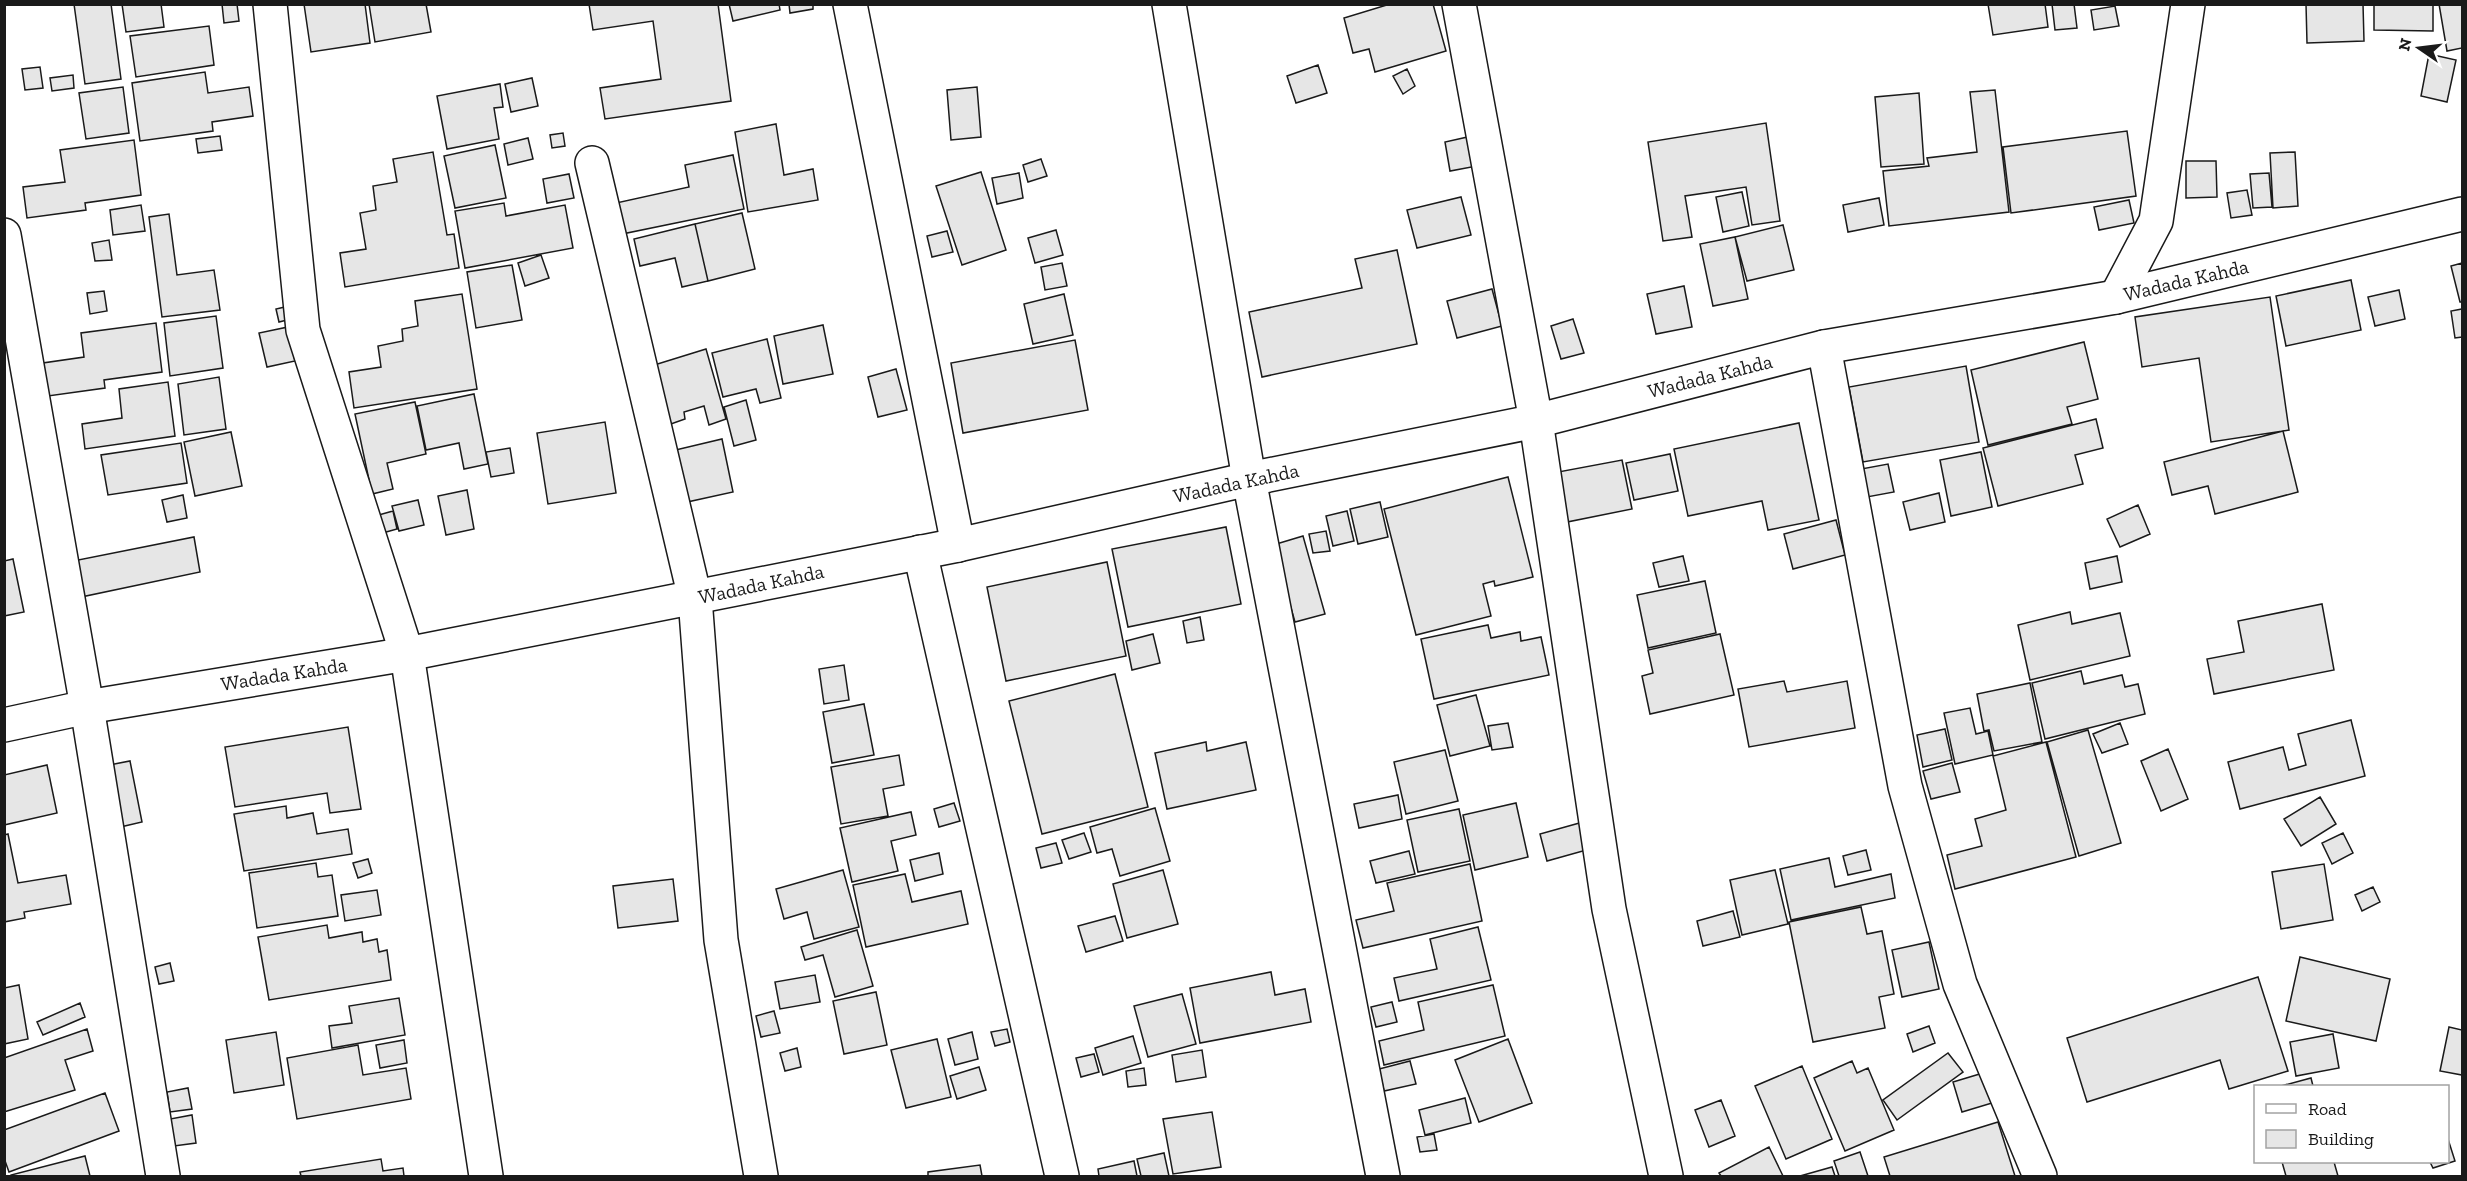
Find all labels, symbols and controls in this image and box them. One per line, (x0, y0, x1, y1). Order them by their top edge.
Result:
north arrow (2389, 18, 2449, 78)
text: N (2394, 36, 2416, 53)
street label: Wadada Kahda (2121, 254, 2251, 306)
street label: Wadada Kahda (1645, 349, 1775, 403)
street label: Wadada Kahda (1171, 458, 1301, 508)
street label: Wadada Kahda (696, 559, 826, 609)
street label: Wadada Kahda (219, 652, 349, 696)
legend (2254, 1085, 2449, 1163)
text: Road (2308, 1098, 2347, 1120)
text: Building (2308, 1128, 2374, 1150)

